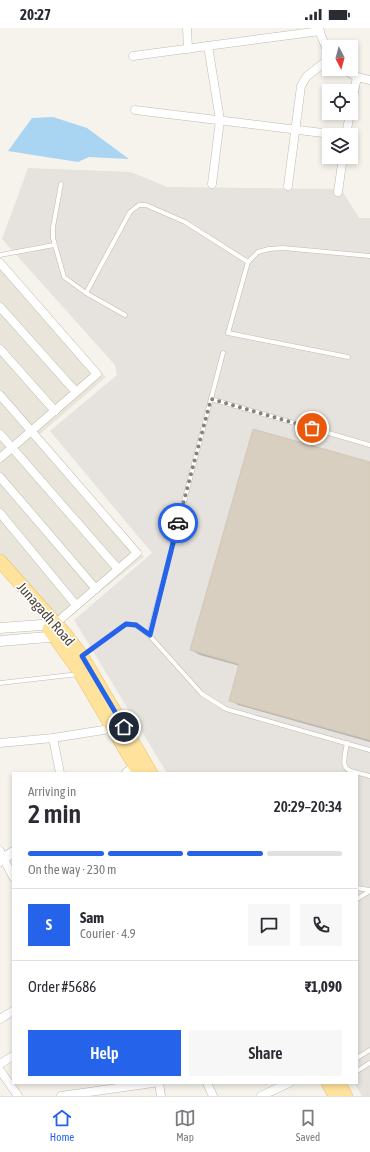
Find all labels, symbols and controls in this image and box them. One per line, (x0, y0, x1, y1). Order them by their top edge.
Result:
text: 20:27 (20, 6, 51, 23)
north arrow (322, 40, 358, 76)
map controls (322, 40, 358, 164)
button: locate (322, 84, 358, 120)
button: layers (322, 128, 358, 164)
pin (295, 411, 329, 445)
icon: bag (301, 417, 323, 439)
courier (158, 503, 198, 543)
icon: car (167, 512, 189, 534)
street label: Junagadh Road (14, 579, 78, 649)
pin (107, 710, 141, 744)
icon: home (113, 716, 135, 738)
text: Arriving in (28, 784, 76, 799)
text: 20:29–20:34 (274, 798, 342, 815)
text: 2 min (28, 799, 81, 829)
text: On the way · 230 m (28, 862, 116, 877)
button: chat (248, 904, 290, 946)
button: phone (300, 904, 342, 946)
text: Sam (80, 909, 104, 926)
text: S (46, 916, 52, 933)
text: Courier · 4.9 (80, 926, 136, 941)
text: Order #5686 (28, 978, 96, 995)
text: ₹1,090 (305, 978, 342, 995)
button: Help (28, 1030, 181, 1076)
button: Share (189, 1030, 342, 1076)
tab: Home (50, 1107, 74, 1143)
tab: Map (174, 1107, 196, 1143)
tab: Saved (296, 1107, 320, 1143)

